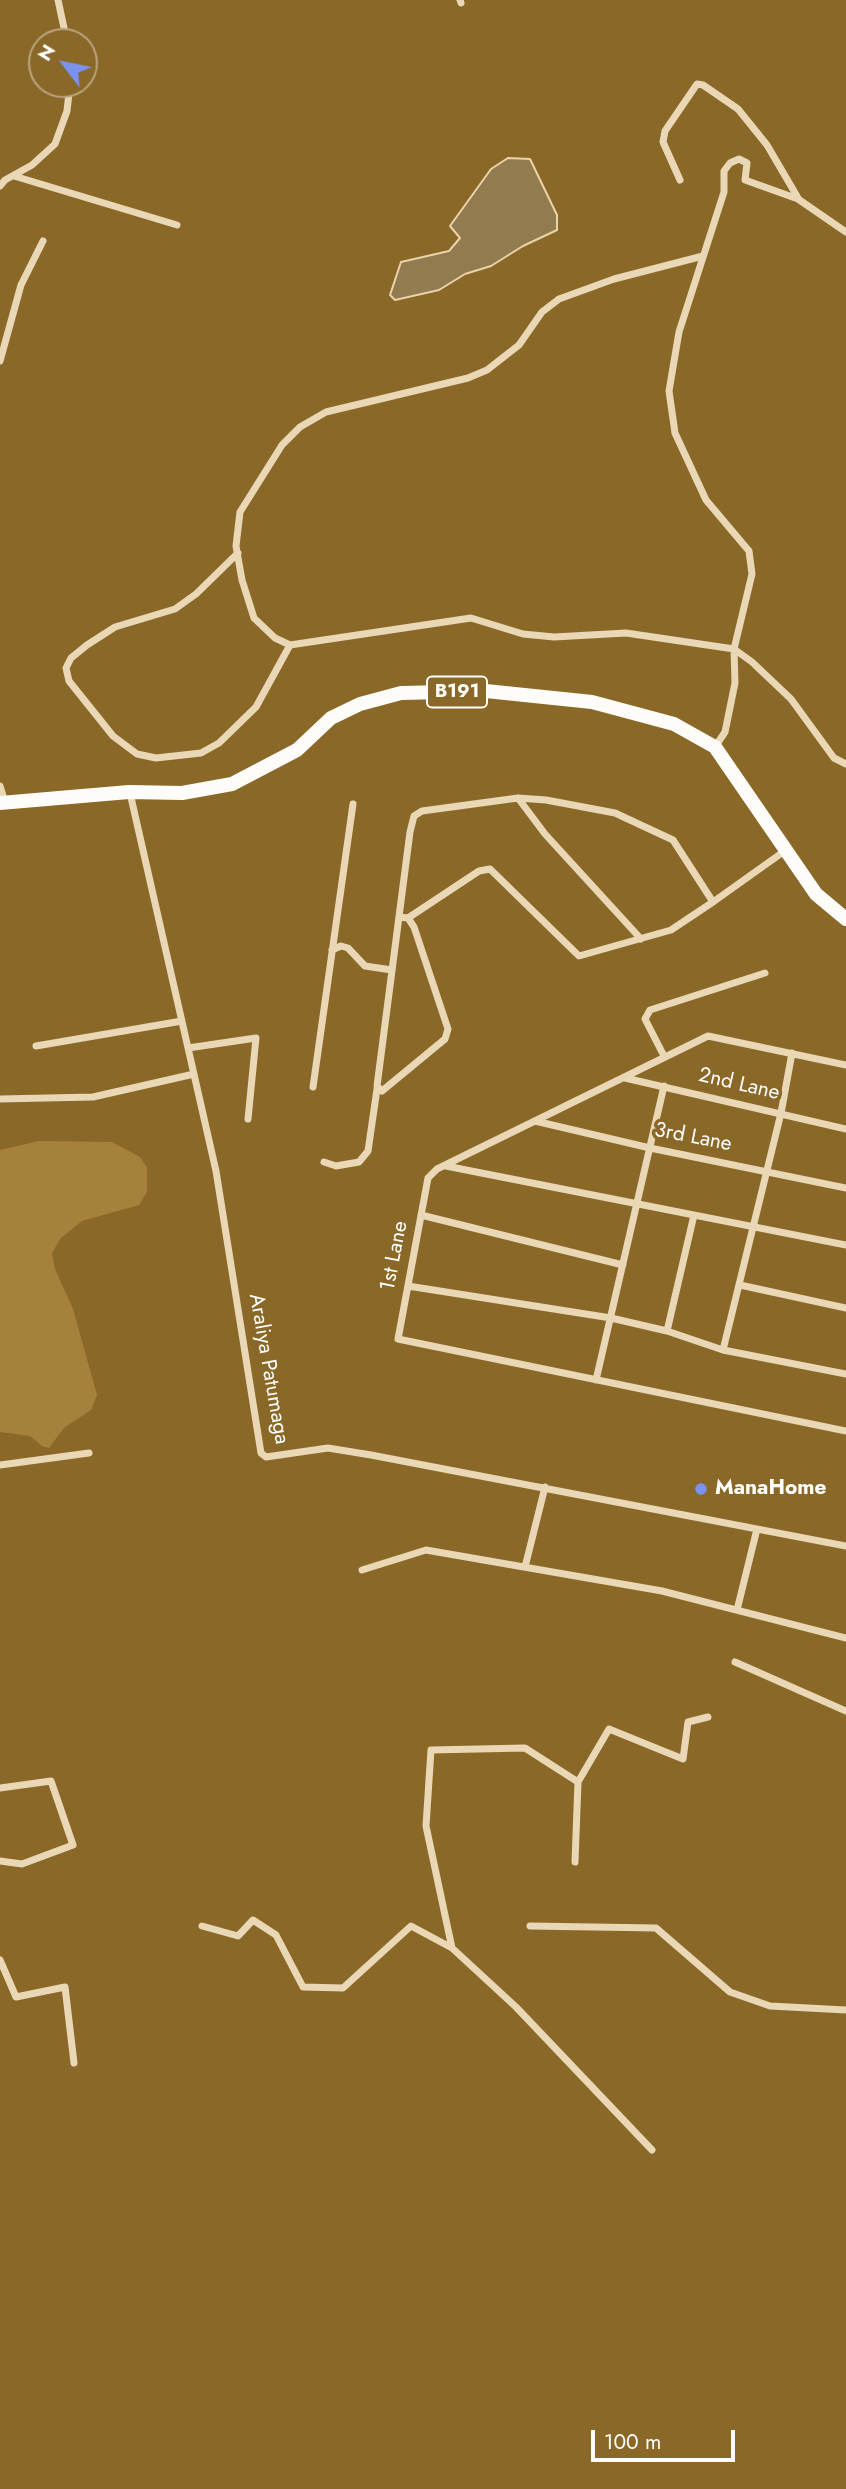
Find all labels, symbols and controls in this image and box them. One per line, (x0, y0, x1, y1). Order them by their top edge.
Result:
north arrow (28, 28, 98, 98)
text: N (31, 39, 62, 66)
road number: B191 (427, 677, 487, 708)
street label: 2nd Lane (696, 1063, 782, 1107)
street label: 3rd Lane (652, 1118, 734, 1158)
street label: 1st Lane (376, 1219, 414, 1293)
street label: Araliya Patumaga (242, 1292, 294, 1446)
place label: ManaHome (715, 1476, 827, 1502)
marker: ManaHome (693, 1481, 709, 1497)
scale bar (594, 2416, 738, 2460)
text: 100 m (604, 2427, 661, 2457)

